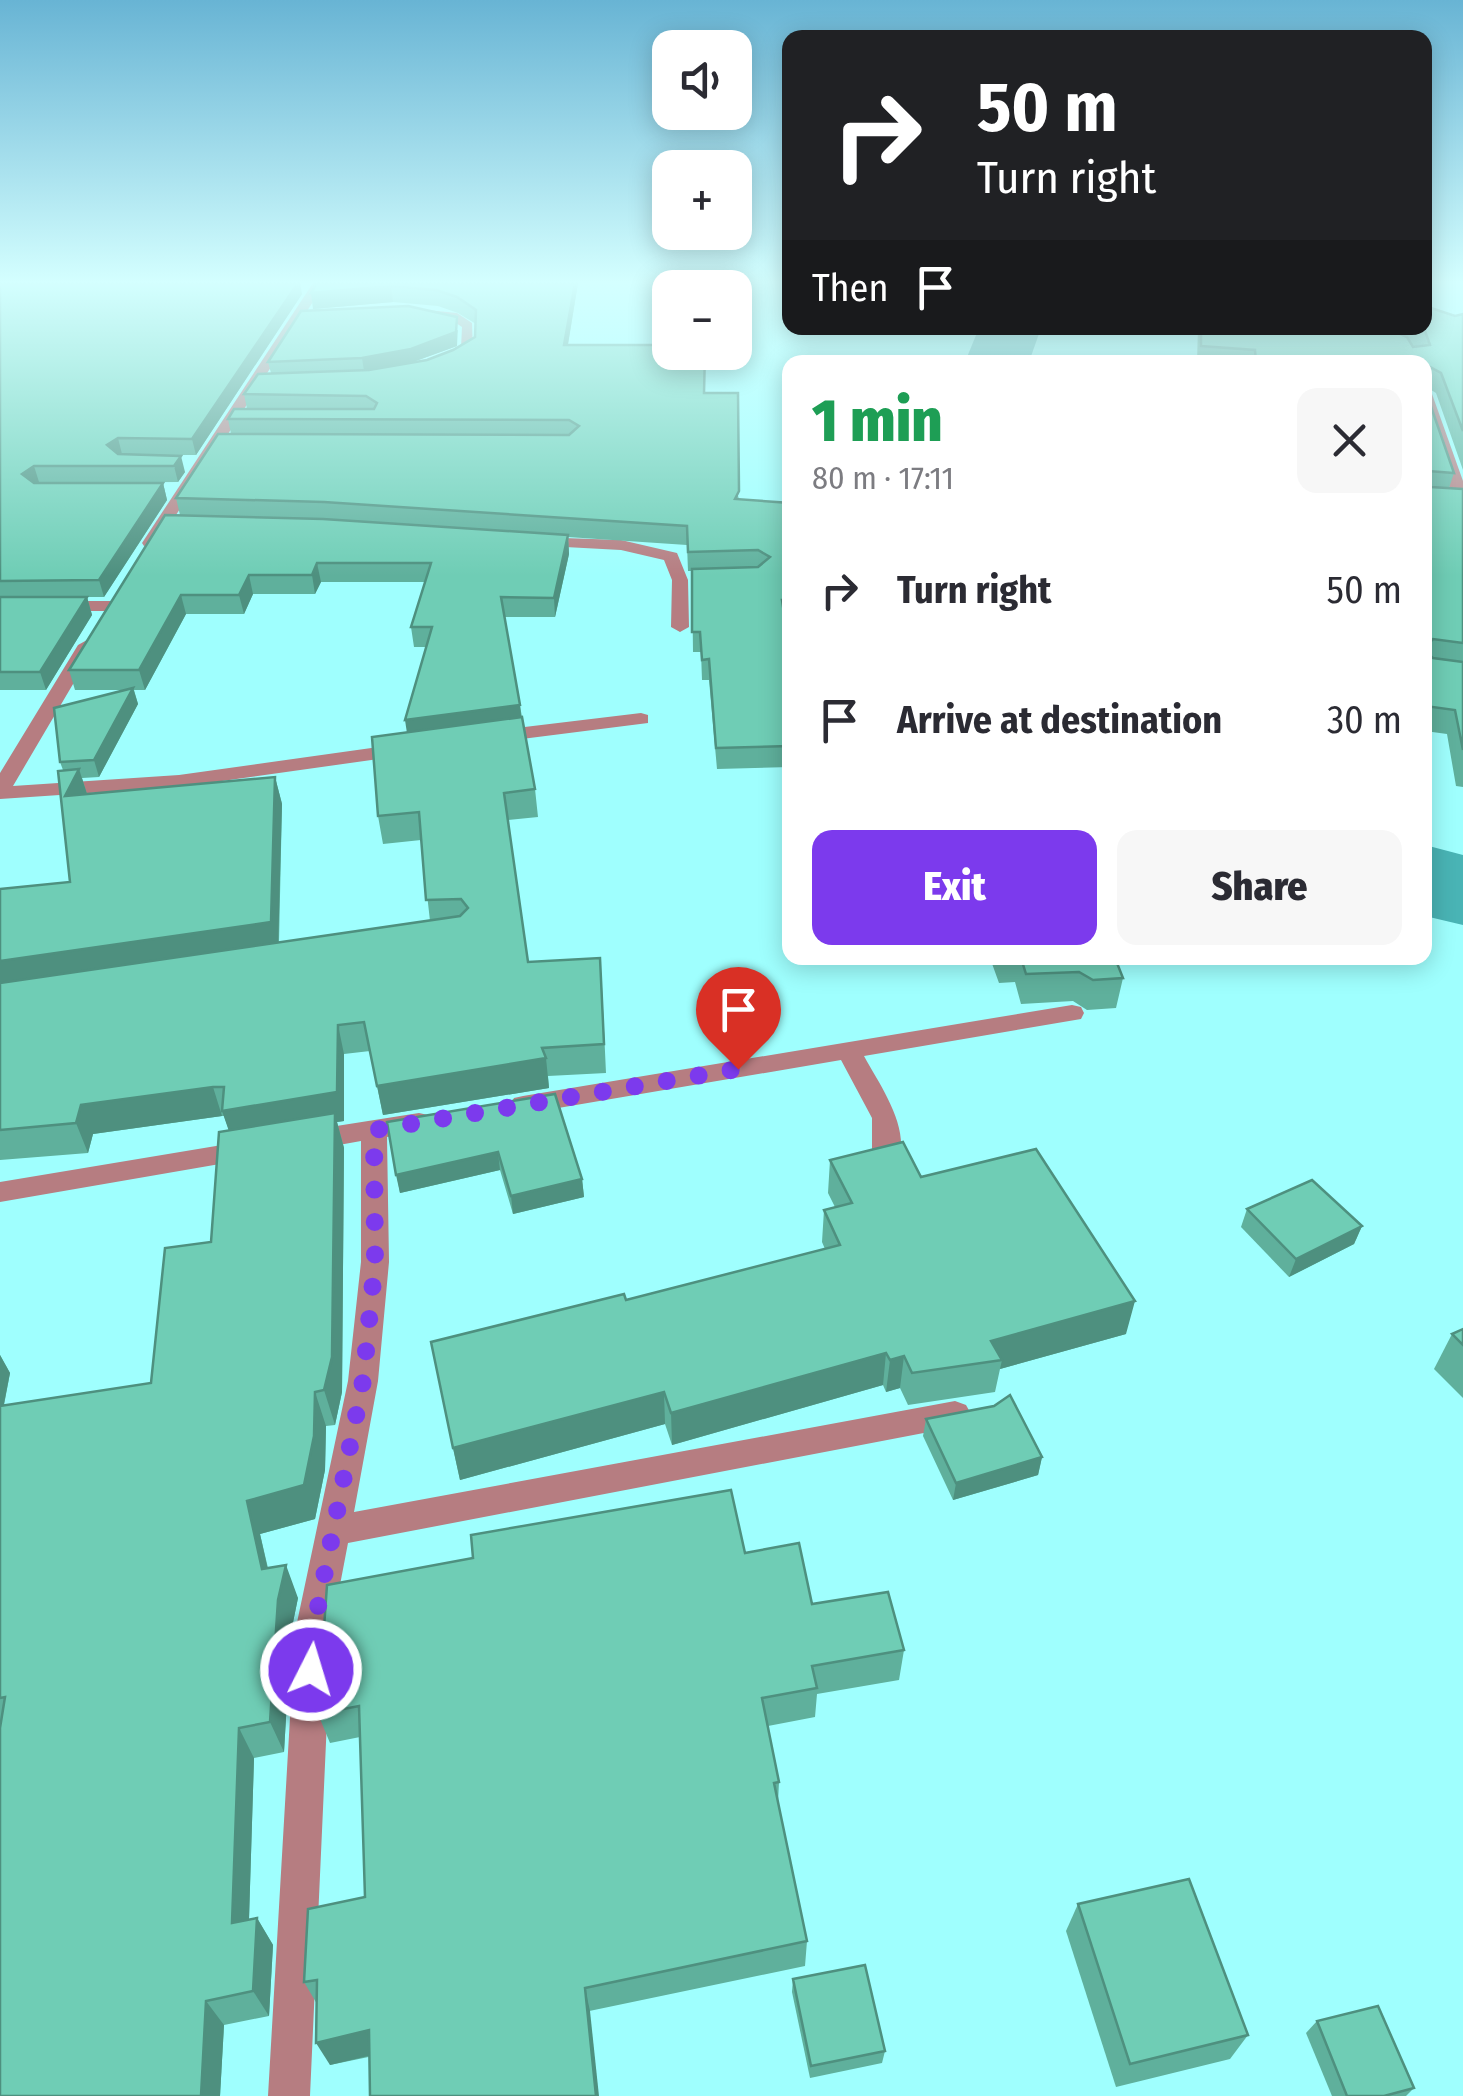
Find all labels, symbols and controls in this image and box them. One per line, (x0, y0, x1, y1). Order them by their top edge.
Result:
map controls (652, 30, 752, 370)
button: sound (652, 30, 752, 130)
text: 50 m (977, 66, 1118, 150)
icon: right (812, 70, 942, 200)
button: + (652, 150, 752, 250)
text: Turn right (977, 151, 1156, 205)
icon: arrive (908, 260, 963, 315)
text: Then (812, 265, 888, 311)
button: − (652, 270, 752, 370)
text: 1 min (812, 385, 943, 457)
button: close (1297, 388, 1402, 493)
text: 80 m · 17:11 (812, 459, 954, 497)
icon: right (812, 563, 867, 618)
text: Turn right (897, 567, 1051, 613)
text: 50 m (1327, 567, 1402, 613)
icon: arrive (812, 693, 867, 748)
text: Arrive at destination (897, 697, 1222, 743)
text: 30 m (1327, 697, 1402, 743)
button: Exit (812, 830, 1097, 945)
button: Share (1117, 830, 1402, 945)
pin (696, 967, 781, 1070)
icon: arrive (711, 982, 766, 1037)
position arrow (259, 1618, 363, 1722)

